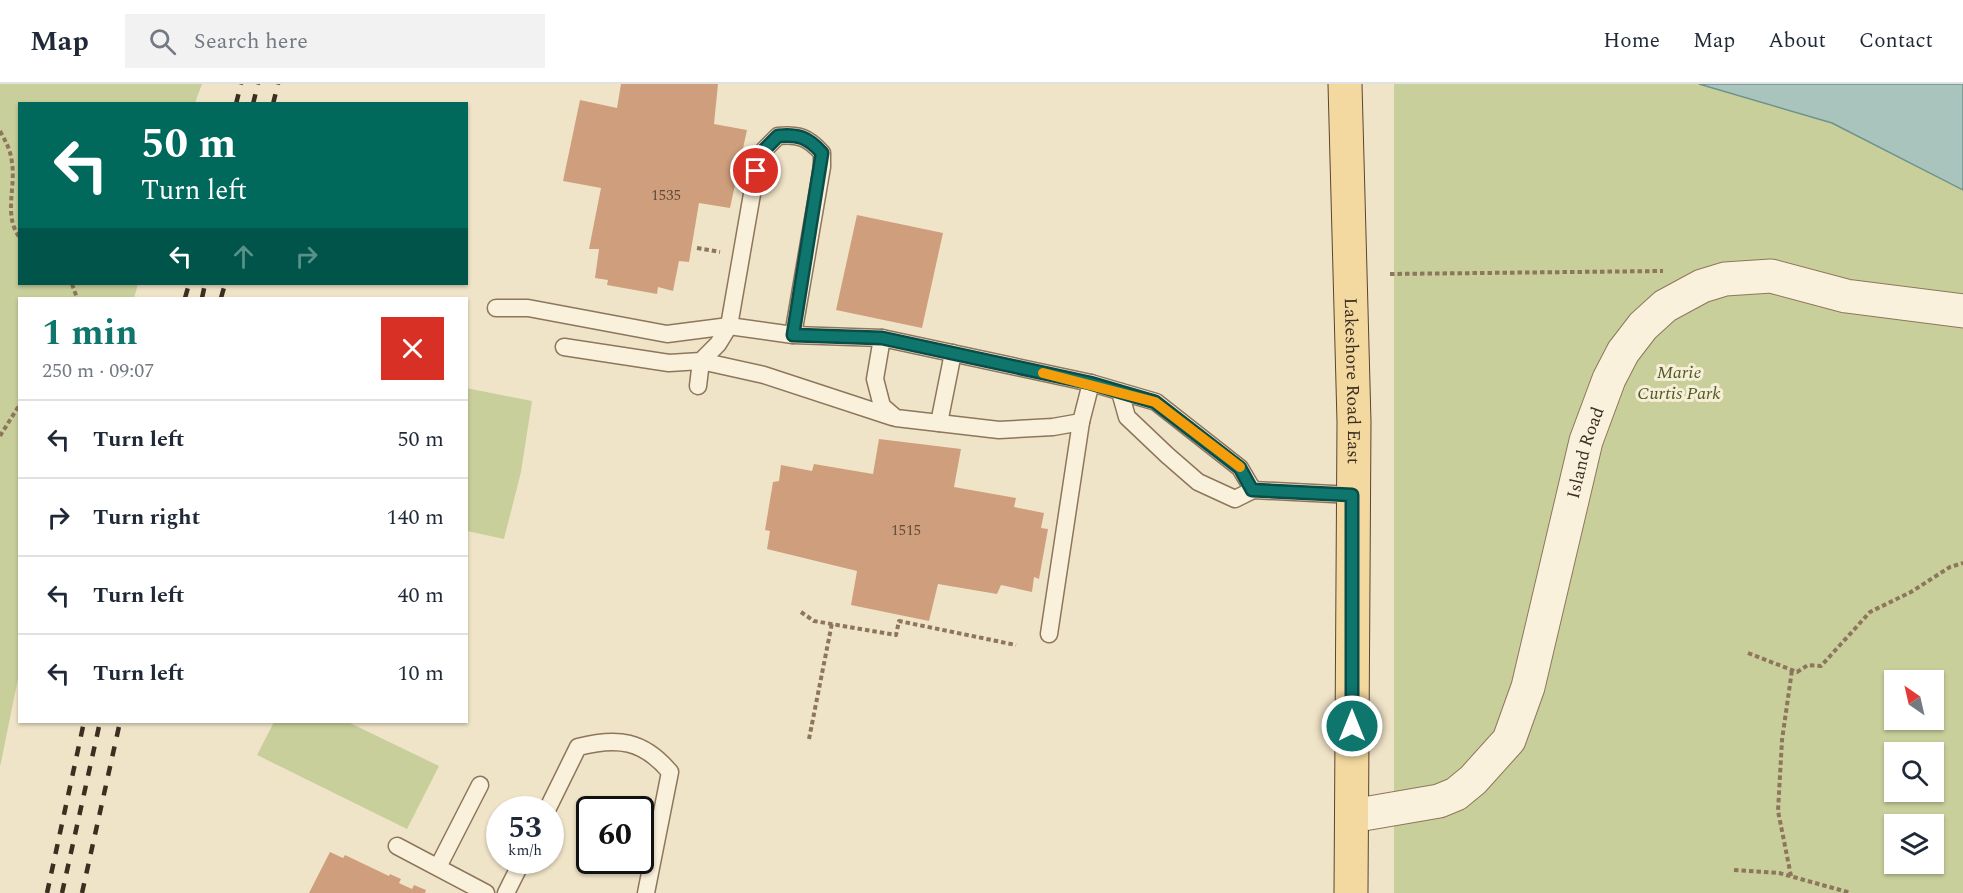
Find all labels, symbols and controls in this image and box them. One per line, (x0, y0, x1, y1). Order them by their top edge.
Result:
search box (125, 14, 545, 68)
text: Map (30, 20, 89, 63)
icon: search (146, 25, 179, 58)
text: Search here (194, 25, 308, 58)
text: Home (1603, 25, 1660, 57)
text: Map (1693, 25, 1735, 57)
text: About (1768, 25, 1826, 57)
text: Contact (1859, 25, 1933, 57)
text: 50 m (141, 113, 236, 176)
icon: left (42, 126, 120, 204)
pin (730, 145, 781, 196)
icon: arrive (739, 154, 772, 187)
text: Turn left (141, 170, 247, 212)
house number: 1535 (651, 184, 681, 207)
icon: left (164, 240, 197, 273)
icon: ahead (227, 240, 260, 273)
icon: right (290, 240, 323, 273)
street label: Lakeshore Road East (1337, 297, 1367, 464)
text: 1 min (42, 306, 138, 361)
button: close (381, 317, 444, 380)
text: 250 m · 09:07 (42, 356, 154, 386)
park label: Marie Curtis Park (1637, 359, 1721, 407)
street label: Island Road (1560, 403, 1612, 501)
icon: left (42, 423, 75, 456)
text: Turn left (93, 423, 185, 456)
text: 50 m (398, 423, 444, 456)
icon: right (42, 501, 75, 534)
text: Turn right (93, 501, 200, 534)
text: 140 m (387, 501, 444, 534)
house number: 1515 (891, 519, 921, 542)
icon: left (42, 579, 75, 612)
text: Turn left (93, 579, 185, 612)
text: 40 m (398, 579, 444, 612)
icon: left (42, 657, 75, 690)
text: Turn left (93, 657, 185, 690)
text: 10 m (398, 657, 444, 690)
north arrow (1884, 670, 1944, 730)
map controls (1884, 670, 1944, 874)
position arrow (1320, 694, 1384, 758)
button: search (1884, 742, 1944, 802)
speed limit sign: 60 (576, 796, 654, 874)
text: 53 (508, 805, 542, 851)
button: layers (1884, 814, 1944, 874)
text: km/h (508, 839, 542, 862)

